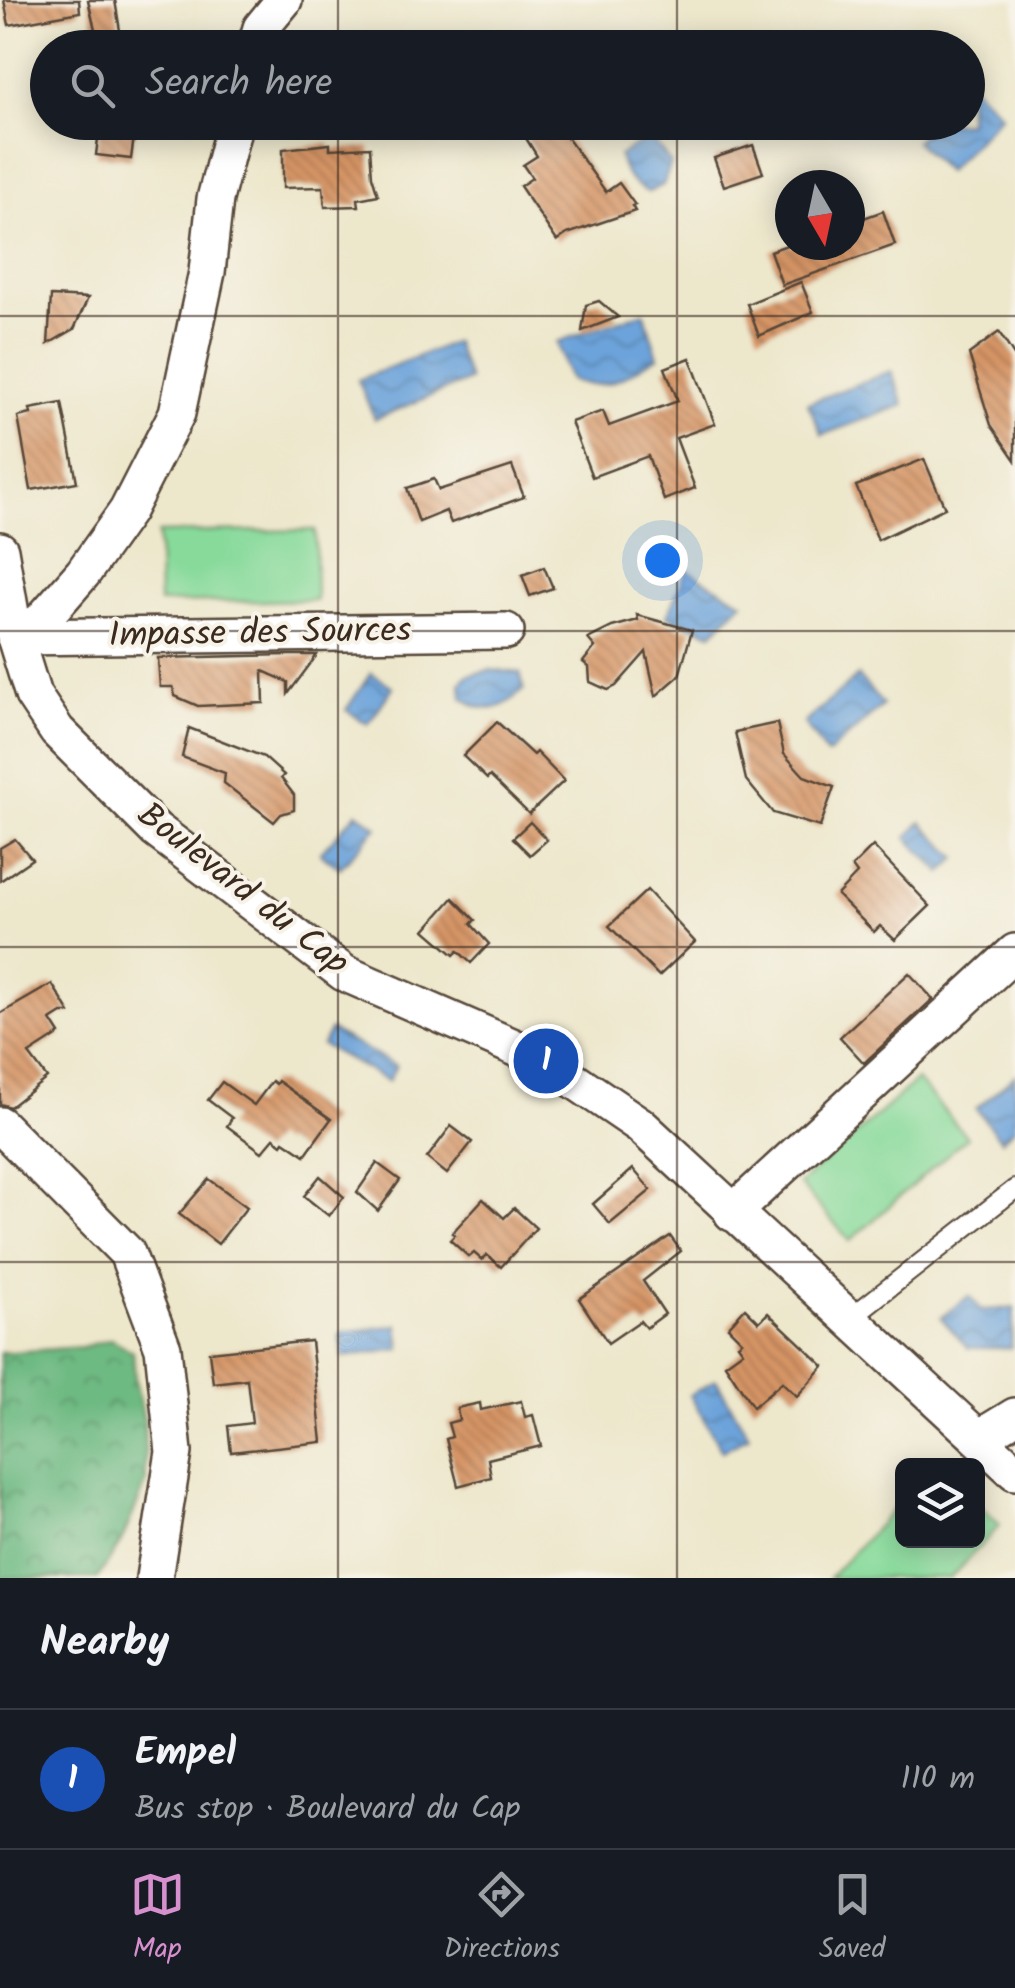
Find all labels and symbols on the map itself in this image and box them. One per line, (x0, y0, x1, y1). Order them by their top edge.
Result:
north arrow (775, 170, 865, 260)
your location (637, 535, 688, 586)
street label: Impasse des Sources (108, 603, 412, 665)
street label: Boulevard du Cap (124, 789, 360, 991)
pin: 1 (514, 1024, 578, 1098)

